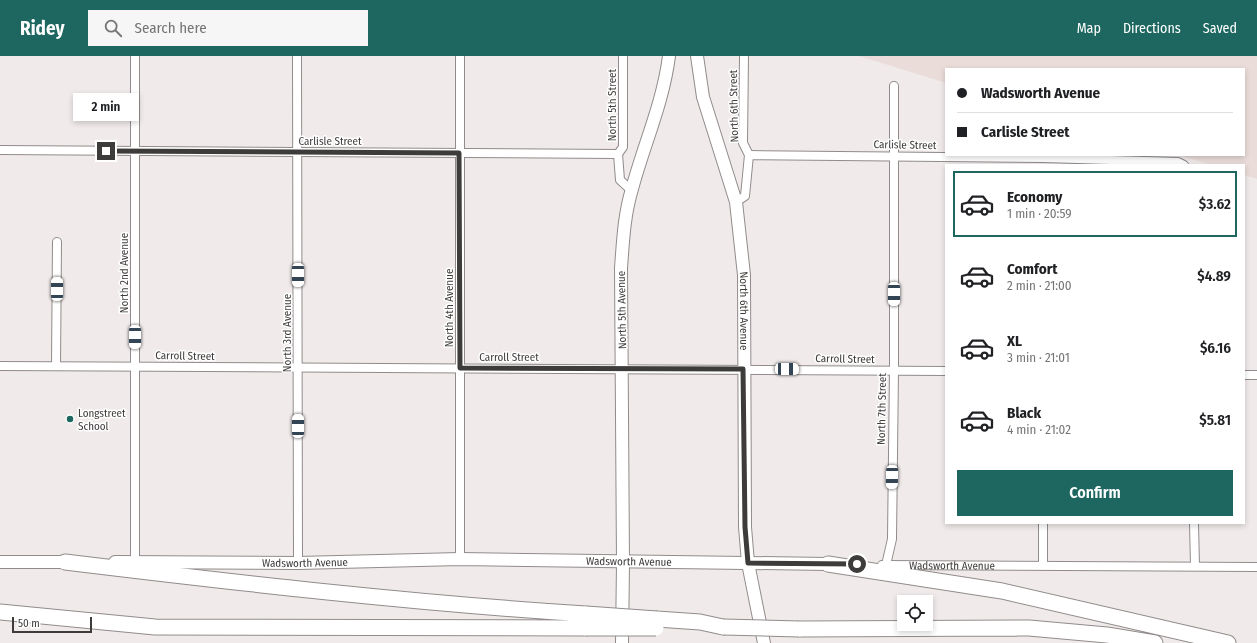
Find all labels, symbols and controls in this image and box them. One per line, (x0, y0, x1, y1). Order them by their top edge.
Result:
search box (88, 10, 368, 46)
text: Ridey (20, 17, 64, 40)
icon: search (102, 17, 124, 39)
text: Search here (134, 19, 207, 37)
text: Map (1077, 20, 1101, 37)
text: Directions (1123, 20, 1181, 37)
text: Saved (1203, 20, 1237, 37)
street label: North 5th Street (606, 68, 619, 141)
street label: North 6th Street (727, 69, 741, 142)
text: Wadsworth Avenue (981, 84, 1100, 102)
callout: 2 min (73, 93, 139, 121)
text: 2 min (92, 99, 120, 114)
text: Carlisle Street (981, 123, 1070, 141)
street label: Carlisle Street (299, 135, 362, 148)
street label: Carlisle Street (873, 138, 937, 152)
route end (97, 142, 115, 160)
icon: car (959, 186, 995, 222)
text: Economy (1007, 188, 1062, 206)
text: $3.62 (1199, 195, 1231, 213)
text: 1 min · 20:59 (1007, 206, 1072, 221)
street label: North 2nd Avenue (118, 233, 131, 313)
icon: car (959, 258, 995, 294)
text: Comfort (1007, 260, 1058, 278)
car (292, 263, 304, 287)
text: $4.89 (1197, 267, 1231, 285)
street label: North 4th Avenue (443, 269, 456, 347)
street label: North 5th Avenue (615, 271, 629, 349)
street label: North 6th Avenue (737, 271, 751, 351)
car (51, 277, 63, 301)
text: 2 min · 21:00 (1007, 278, 1072, 293)
car (888, 282, 900, 306)
street label: North 3rd Avenue (281, 294, 294, 372)
car (129, 325, 141, 349)
icon: car (959, 330, 995, 366)
text: XL (1007, 332, 1022, 350)
text: $6.16 (1200, 339, 1231, 357)
street label: Carroll Street (155, 349, 215, 363)
text: 3 min · 21:01 (1007, 350, 1070, 365)
street label: Carroll Street (479, 351, 539, 364)
street label: Carroll Street (815, 352, 875, 366)
car (775, 363, 799, 375)
street label: North 7th Street (875, 373, 889, 445)
icon: car (959, 402, 995, 438)
text: Black (1007, 404, 1041, 422)
place label: Longstreet School (78, 407, 126, 433)
text: $5.81 (1199, 411, 1231, 429)
marker: Longstreet School (65, 414, 75, 424)
car (292, 414, 304, 438)
text: 4 min · 21:02 (1007, 422, 1071, 437)
car (886, 465, 898, 489)
button: Confirm (957, 470, 1233, 516)
street label: Wadsworth Avenue (586, 554, 672, 568)
street label: Wadsworth Avenue (262, 555, 348, 570)
route start (848, 555, 866, 573)
street label: Wadsworth Avenue (909, 559, 995, 572)
map controls (897, 595, 933, 631)
button: locate (897, 595, 933, 631)
scale bar (12, 615, 92, 634)
text: 50 m (18, 617, 40, 630)

